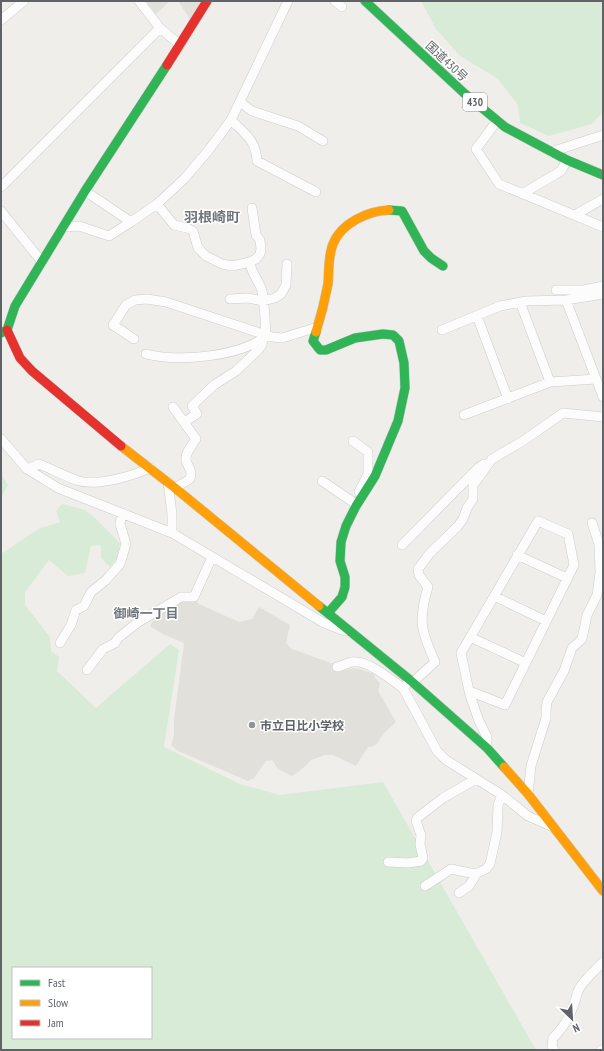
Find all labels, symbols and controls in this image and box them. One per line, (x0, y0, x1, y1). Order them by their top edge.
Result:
street label: 国道430号 (423, 38, 471, 84)
road number: 430 (463, 93, 487, 111)
district label: 羽根崎町 (184, 208, 240, 226)
district label: 御崎一丁目 (113, 605, 179, 622)
place label: 市立日比小学校 (260, 718, 344, 733)
marker: 市立日比小学校 (247, 720, 257, 730)
legend (12, 967, 152, 1039)
text: Fast (48, 975, 66, 990)
text: Slow (48, 995, 69, 1010)
north arrow (552, 999, 592, 1039)
text: Jam (47, 1015, 64, 1030)
text: N (571, 1020, 582, 1036)

